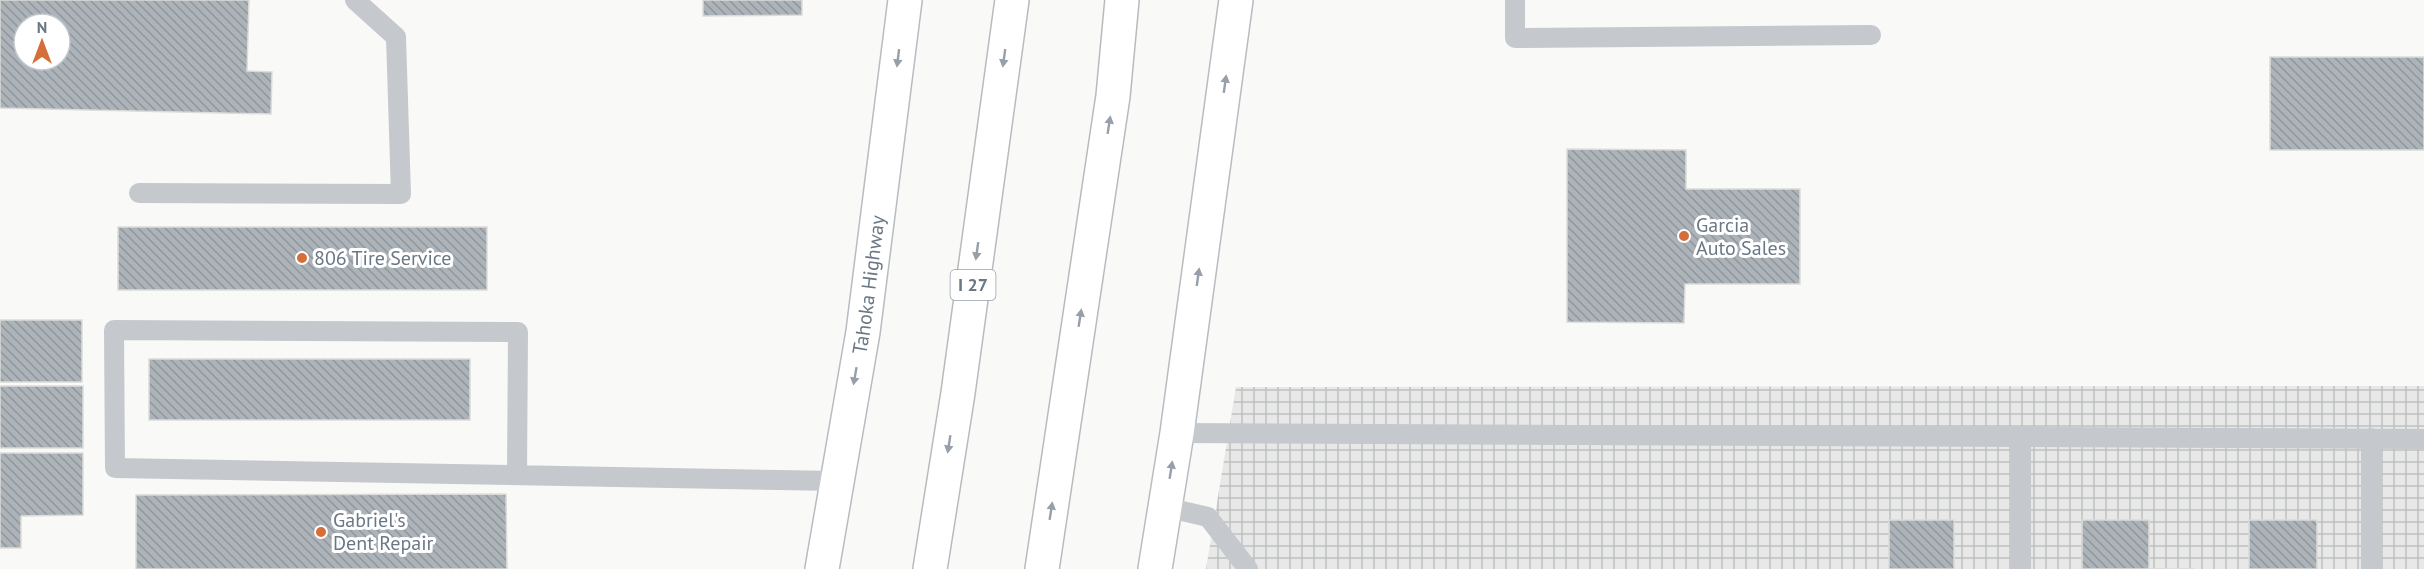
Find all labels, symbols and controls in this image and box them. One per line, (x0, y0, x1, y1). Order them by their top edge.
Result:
north arrow (12, 12, 72, 72)
text: N (37, 17, 47, 37)
one-way arrow (893, 49, 902, 68)
one-way arrow (1000, 49, 1009, 68)
one-way arrow (1220, 74, 1229, 93)
one-way arrow (1104, 116, 1113, 135)
place label: Garcia Auto Sales (1696, 212, 1786, 261)
street label: Tahoka Highway (846, 213, 891, 356)
marker: Garcia Auto Sales (1677, 229, 1691, 243)
one-way arrow (973, 242, 982, 261)
place label: 806 Tire Service (314, 245, 451, 271)
marker: 806 Tire Service (295, 251, 309, 265)
one-way arrow (1194, 267, 1203, 286)
road number: I 27 (950, 270, 996, 300)
one-way arrow (1076, 309, 1085, 328)
one-way arrow (851, 367, 860, 386)
one-way arrow (945, 435, 954, 454)
one-way arrow (1166, 460, 1175, 479)
one-way arrow (1047, 502, 1056, 521)
place label: Gabriel's Dent Repair (333, 507, 433, 556)
marker: Gabriel's Dent Repair (314, 525, 328, 539)

